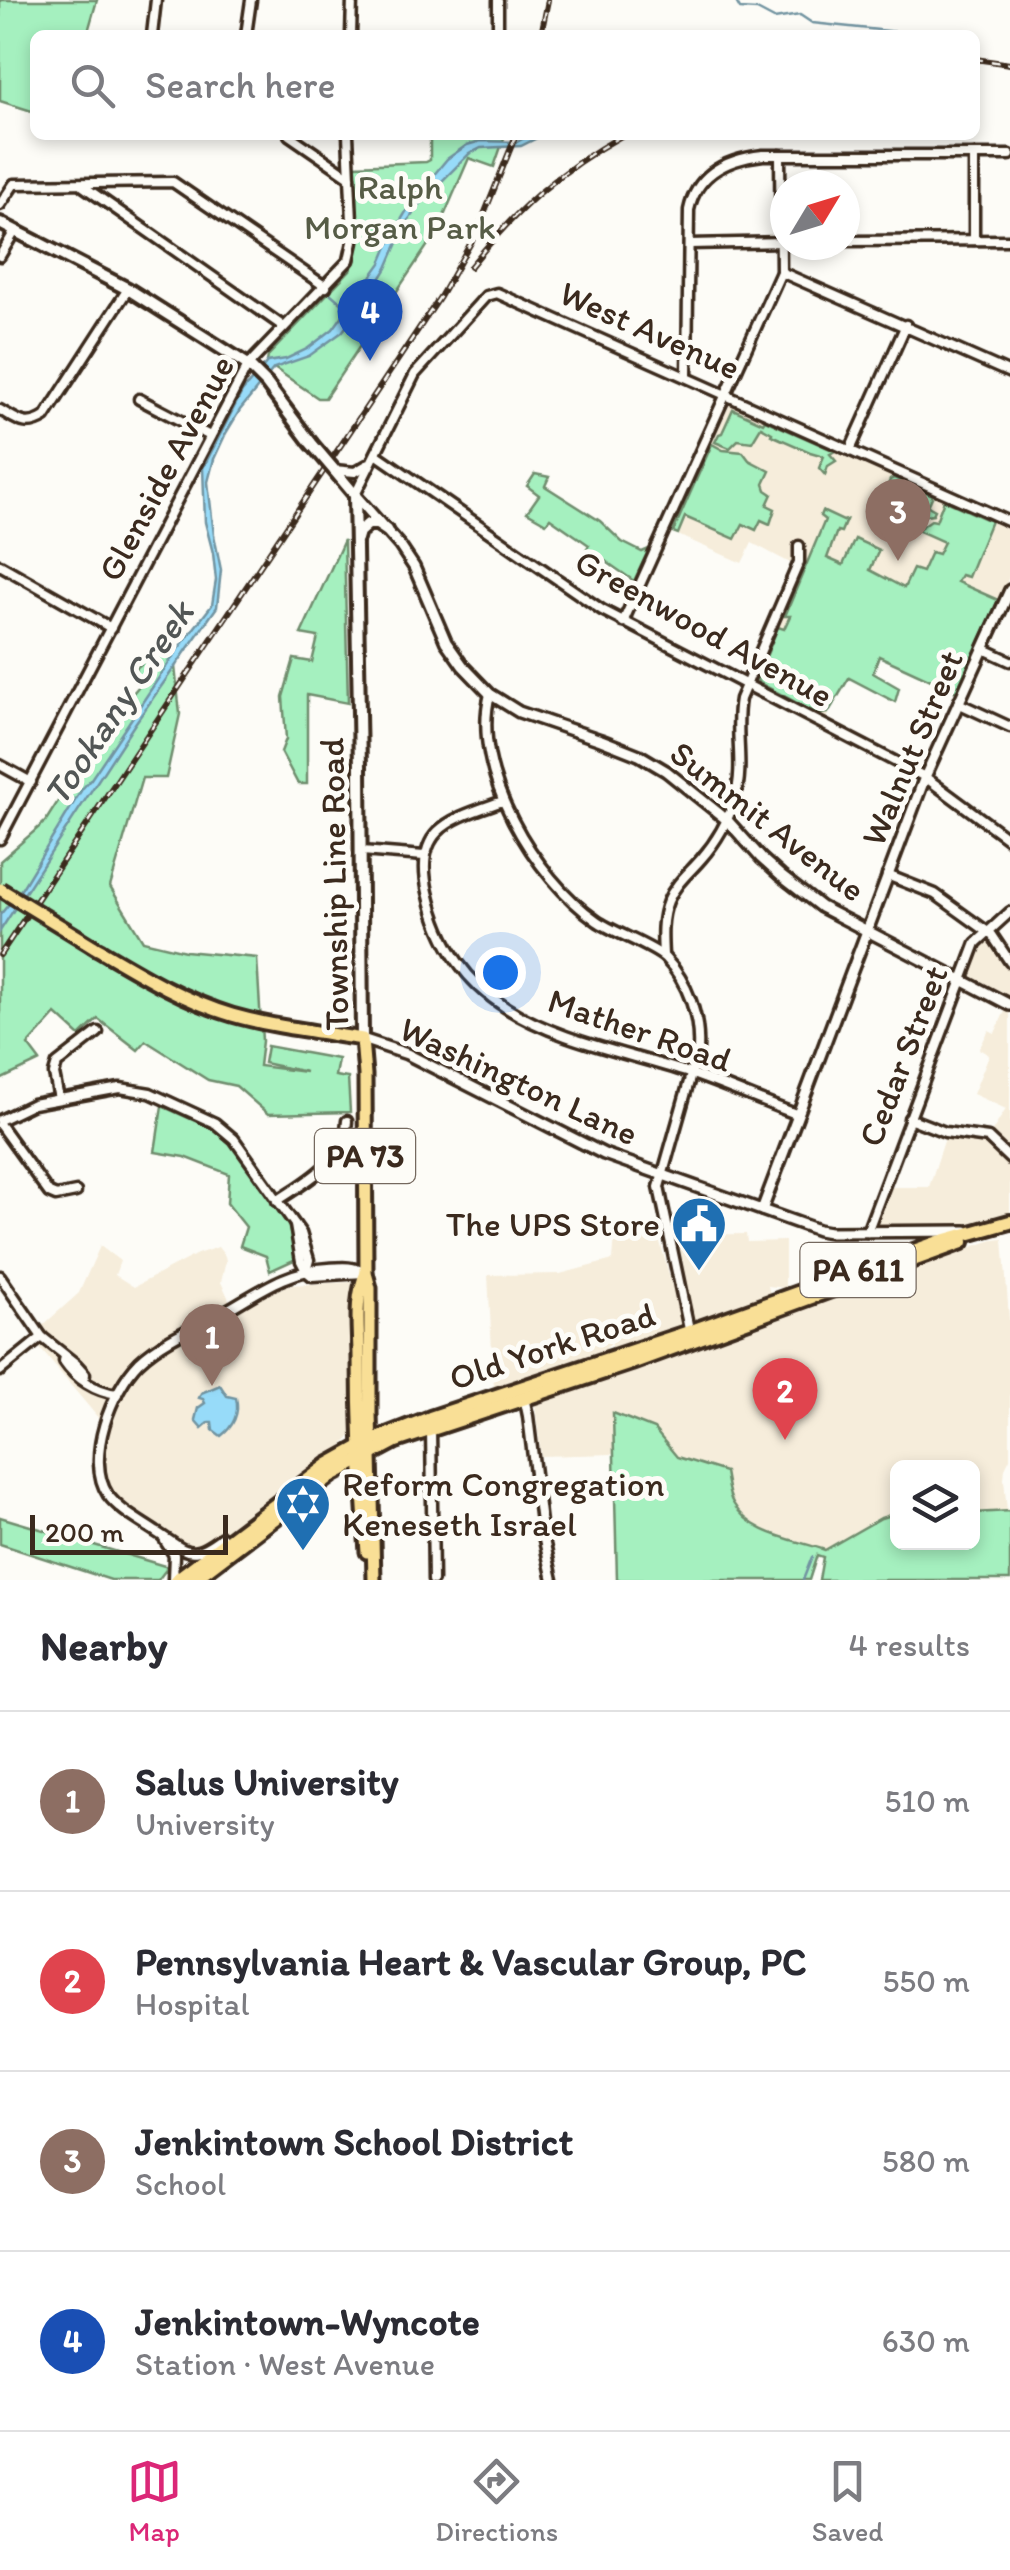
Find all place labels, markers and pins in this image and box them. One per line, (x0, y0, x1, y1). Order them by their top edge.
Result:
pin: 4 (338, 278, 402, 361)
pin: 3 (866, 478, 930, 561)
public building icon: The UPS Store (669, 1194, 729, 1273)
place label: The UPS Store (446, 1203, 660, 1245)
pin: 1 (180, 1304, 244, 1386)
pin: 2 (752, 1358, 818, 1440)
place label: Reform Congregation Keneseth Israel (342, 1463, 665, 1545)
synagogue icon: Reform Congregation Keneseth Israel (273, 1474, 333, 1553)

